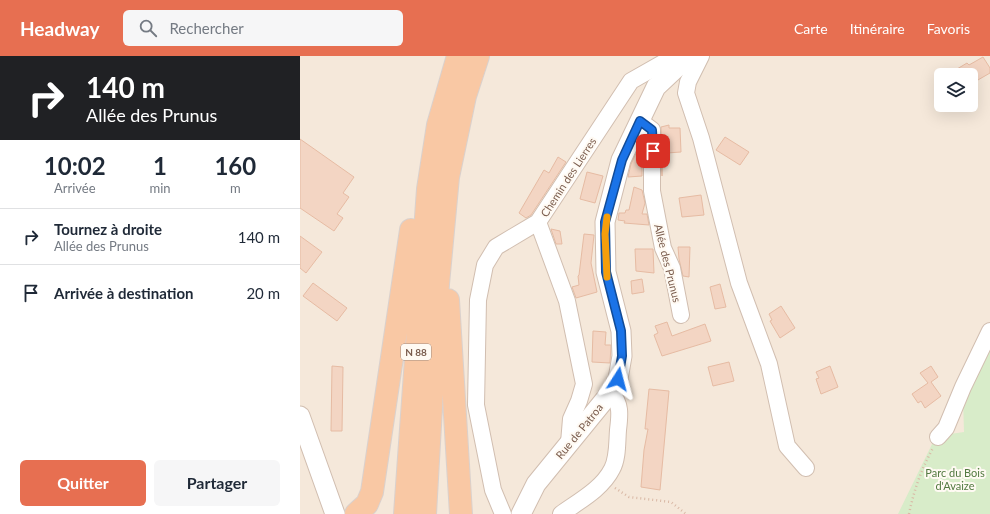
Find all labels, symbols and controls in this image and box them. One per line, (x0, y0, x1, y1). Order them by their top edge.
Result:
search box (123, 10, 403, 46)
text: Headway (20, 17, 99, 40)
icon: search (137, 17, 159, 39)
text: Rechercher (169, 19, 244, 37)
text: Carte (794, 20, 828, 37)
text: Itinéraire (850, 20, 905, 37)
text: Favoris (927, 20, 970, 37)
map controls (934, 68, 978, 112)
button: layers (934, 68, 978, 112)
text: 140 m (86, 70, 165, 104)
icon: right (20, 72, 72, 124)
text: Allée des Prunus (86, 104, 217, 126)
pin (636, 134, 670, 168)
street label: Chemin des Lierres (538, 135, 599, 219)
icon: arrive (642, 140, 664, 162)
text: 10:02 (44, 151, 106, 180)
text: 1 (153, 151, 167, 180)
text: 160 (214, 151, 256, 180)
text: Arrivée (54, 180, 96, 196)
text: min (150, 180, 171, 196)
text: m (230, 180, 241, 196)
text: Tournez à droite (54, 220, 162, 238)
street label: Allée des Prunus (652, 222, 684, 304)
icon: right (20, 226, 42, 248)
text: 140 m (238, 228, 280, 246)
text: Allée des Prunus (54, 238, 149, 254)
icon: arrive (20, 282, 42, 304)
text: Arrivée à destination (54, 284, 193, 302)
text: 20 m (246, 284, 280, 302)
road number: N 88 (401, 344, 431, 360)
position arrow (597, 358, 639, 400)
street label: Rue de Patroa (553, 401, 605, 461)
button: Quitter (20, 460, 146, 506)
button: Partager (154, 460, 280, 506)
park label: Parc du Bois d'Avaize (925, 466, 985, 492)

